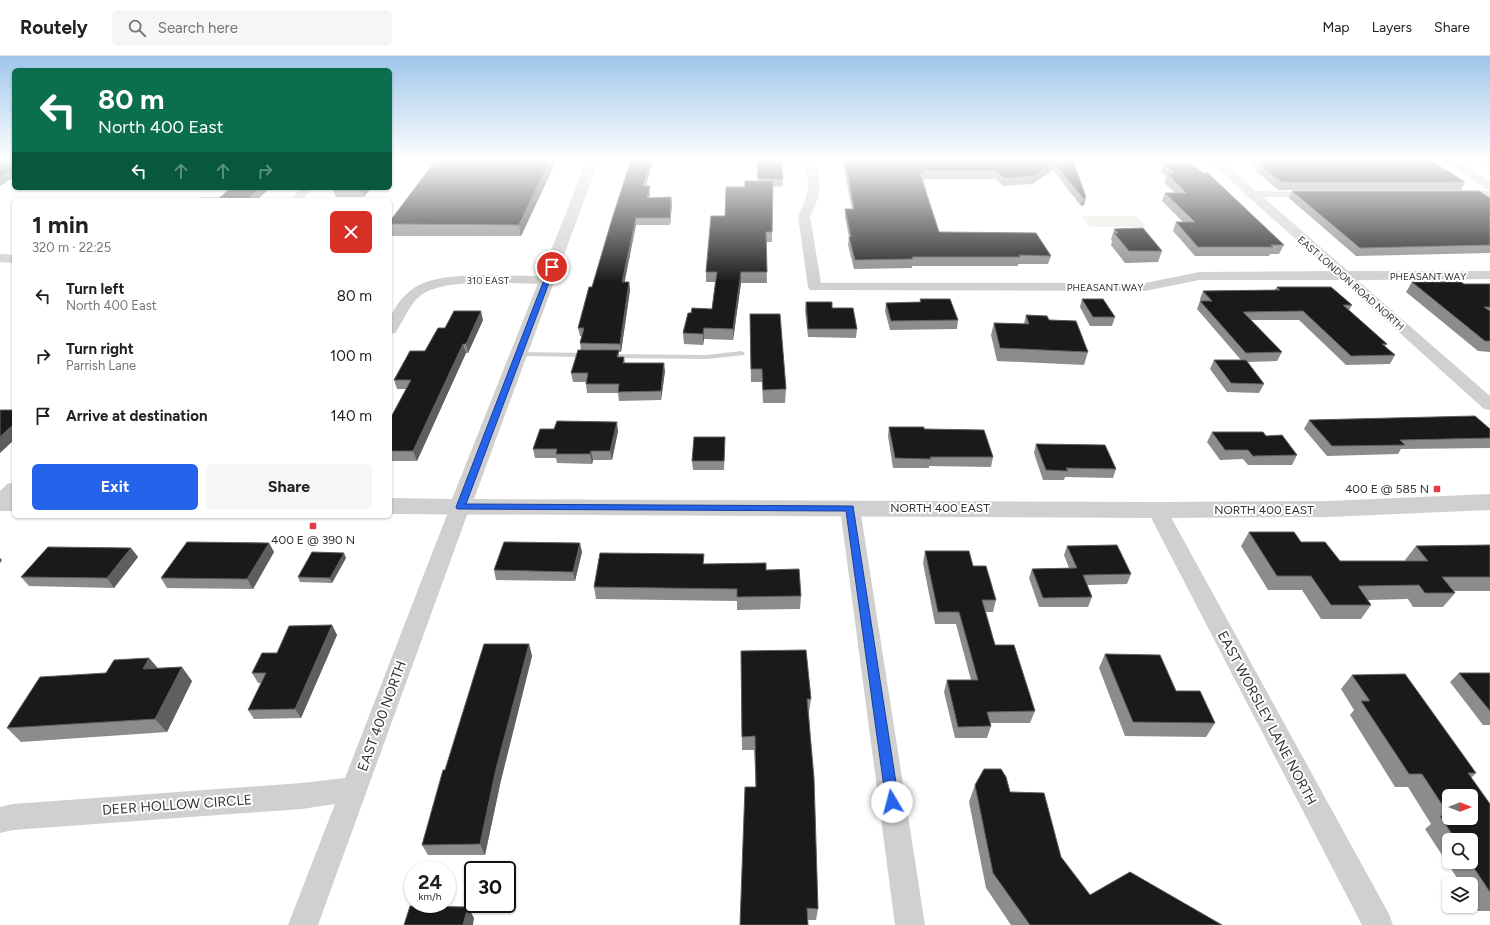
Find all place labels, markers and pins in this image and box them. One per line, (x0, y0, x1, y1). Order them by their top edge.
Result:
pin (535, 250, 569, 284)
place label: 400 E @ 585 N (1345, 482, 1429, 496)
marker: 400 E @ 585 N (1432, 484, 1442, 494)
marker: 400 E @ 390 N (308, 521, 318, 531)
place label: 400 E @ 390 N (271, 533, 355, 547)

